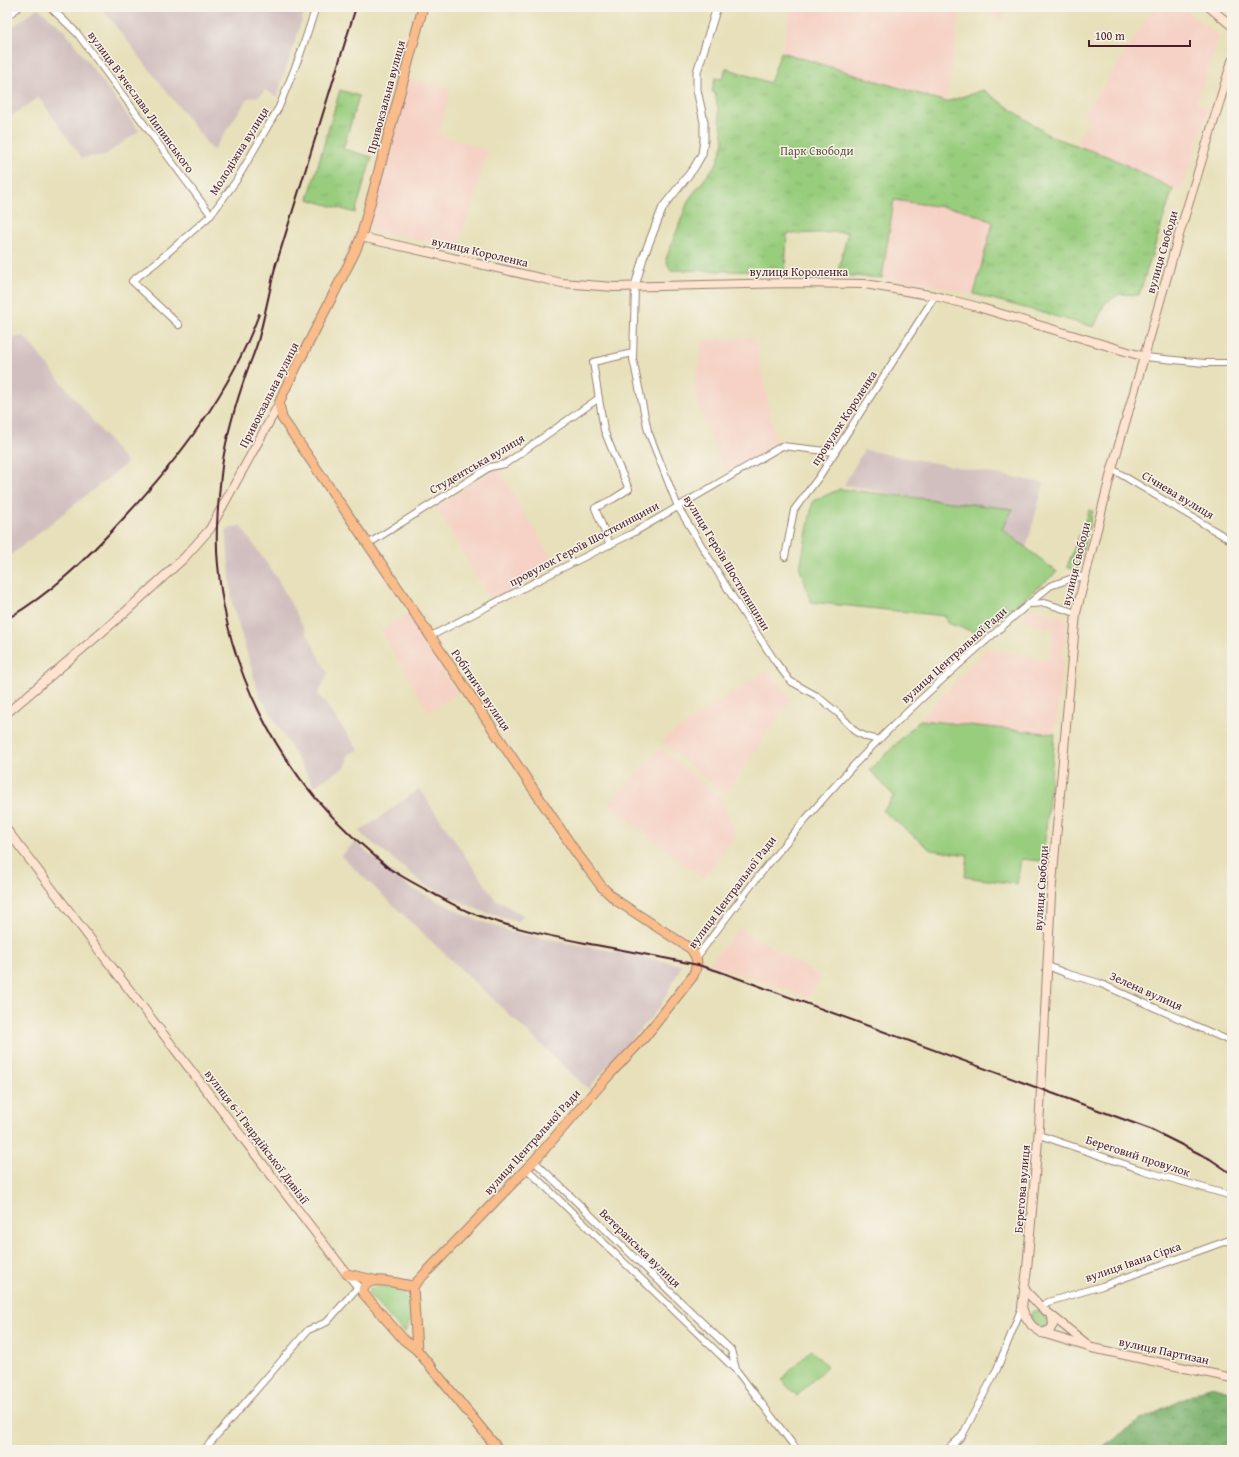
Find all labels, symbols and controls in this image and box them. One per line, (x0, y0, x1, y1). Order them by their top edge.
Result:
scale bar (1089, 22, 1190, 48)
street label: вулиця В'ячеслава Липинського (84, 27, 199, 176)
text: 100 m (1095, 27, 1125, 44)
street label: Привокзальна вулиця (362, 38, 409, 155)
street label: Молодіжна вулиця (205, 103, 273, 198)
park label: Парк Свободи (780, 142, 854, 159)
street label: вулиця Свободи (1142, 208, 1181, 295)
street label: вулиця Короленка (430, 232, 530, 271)
street label: вулиця Короленка (750, 263, 849, 280)
street label: Привокзальна вулиця (234, 339, 303, 451)
street label: провулок Короленка (806, 367, 881, 469)
street label: Студентська вулиця (426, 429, 528, 498)
street label: Січнева вулиця (1139, 466, 1218, 523)
street label: вулиця Героїв Шосткинщини (680, 492, 775, 634)
street label: провулок Героїв Шосткинщини (506, 497, 662, 590)
street label: вулиця Свободи (1057, 520, 1094, 608)
street label: вулиця Центральної Ради (897, 602, 1010, 707)
street label: Робітнича вулиця (448, 645, 515, 734)
street label: вулиця Центральної Ради (684, 832, 780, 952)
street label: вулиця Свободи (1029, 845, 1052, 931)
street label: Зелена вулиця (1107, 967, 1185, 1014)
street label: вулиця 6-ї Гвардійської Дивізії (201, 1066, 314, 1208)
street label: вулиця Центральної Ради (479, 1085, 584, 1198)
street label: Береговий провулок (1084, 1131, 1193, 1181)
street label: Берегова вулиця (1009, 1144, 1034, 1234)
street label: Ветеранська вулиця (596, 1204, 685, 1291)
street label: вулиця Івана Сірка (1083, 1237, 1183, 1286)
street label: вулиця Партизан (1117, 1333, 1211, 1368)

